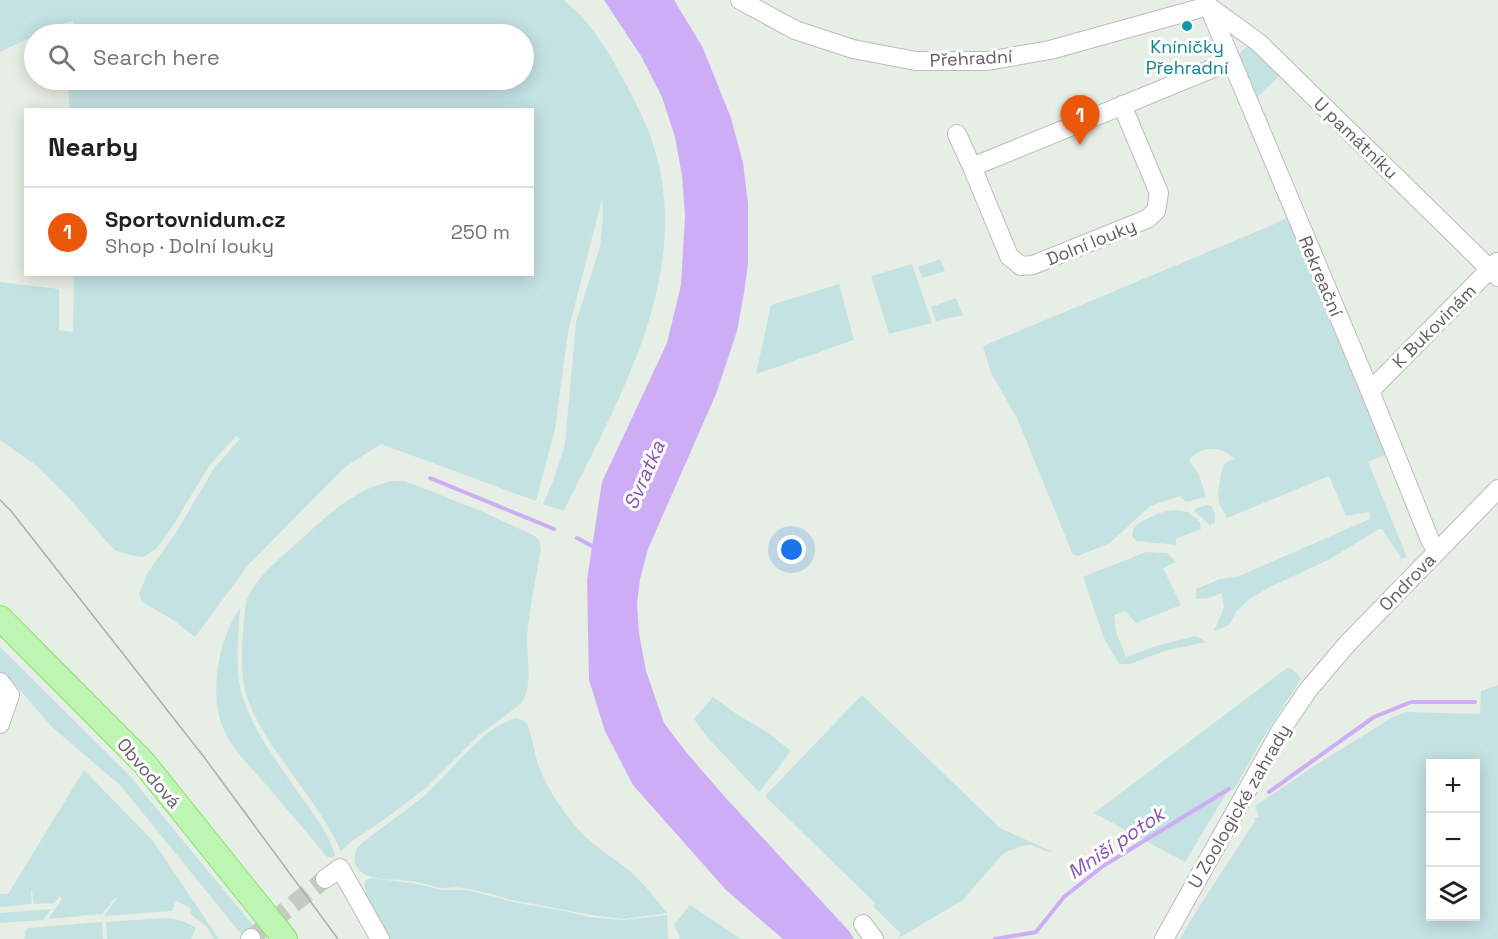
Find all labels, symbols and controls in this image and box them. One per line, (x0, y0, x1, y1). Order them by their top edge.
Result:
marker: Kníničky Přehradní (1180, 19, 1194, 33)
search box (24, 24, 534, 90)
place label: Kníničky Přehradní (1146, 35, 1229, 79)
icon: search (45, 41, 78, 74)
text: Search here (93, 43, 220, 71)
street label: Přehradní (929, 44, 1013, 72)
street label: U památníku (1309, 92, 1403, 184)
pin: 1 (1060, 96, 1100, 145)
text: Nearby (48, 130, 138, 164)
text: Sportovnidum.cz (105, 205, 286, 233)
street label: Dolní louky (1043, 214, 1139, 270)
text: 1 (63, 219, 72, 245)
text: 250 m (451, 219, 510, 245)
street label: Rekreační (1294, 232, 1348, 320)
text: Shop · Dolní louky (105, 233, 274, 259)
street label: K Bukovinám (1387, 279, 1481, 373)
water label: Svratka (617, 436, 671, 513)
your location (777, 535, 806, 564)
street label: Ondrova (1374, 548, 1440, 616)
street label: U Zoologické zahrady (1183, 720, 1295, 892)
street label: Obvodová (112, 733, 186, 813)
map controls (1426, 759, 1480, 921)
button: + (1426, 759, 1480, 813)
water label: Mniší potok (1062, 800, 1171, 885)
button: − (1426, 813, 1480, 867)
button: layers (1426, 867, 1480, 921)

